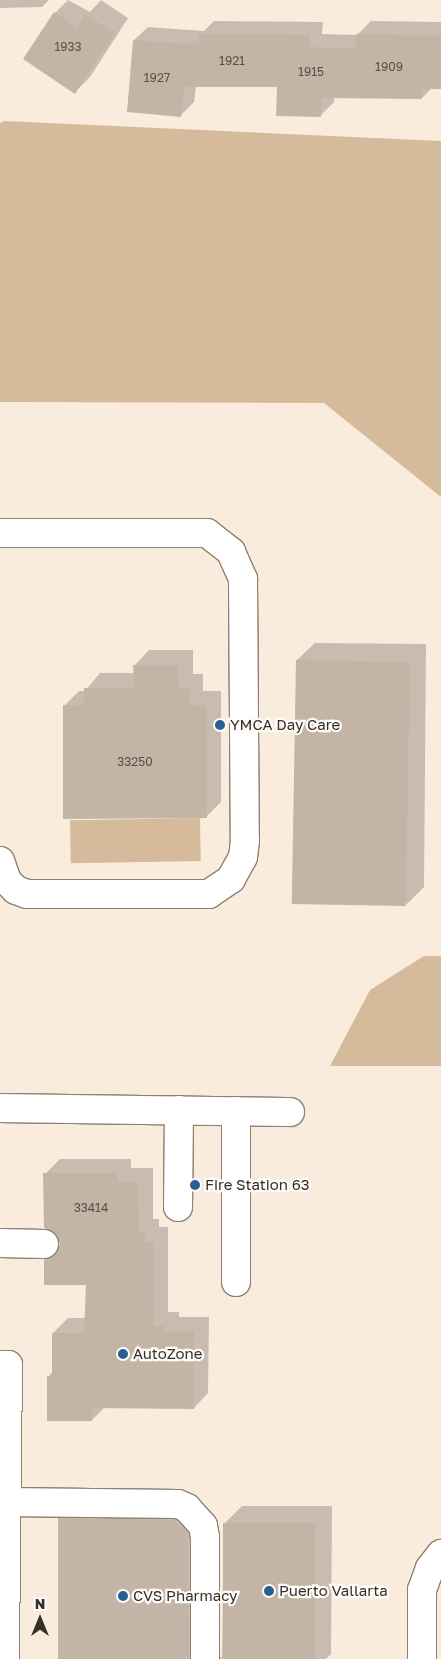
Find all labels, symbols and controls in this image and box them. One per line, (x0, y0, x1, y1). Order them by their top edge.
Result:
house number: 1933 (54, 40, 82, 54)
house number: 1921 (219, 54, 245, 68)
house number: 1909 (375, 60, 403, 74)
house number: 1915 (298, 65, 324, 79)
house number: 1927 (144, 71, 170, 85)
place label: YMCA Day Care (230, 716, 340, 734)
marker: YMCA Day Care (214, 719, 226, 731)
house number: 33250 (117, 755, 153, 769)
place label: Fire Station 63 (205, 1176, 310, 1194)
marker: Fire Station 63 (189, 1179, 201, 1191)
house number: 33414 (74, 1201, 108, 1215)
place label: AutoZone (133, 1345, 202, 1363)
marker: AutoZone (117, 1348, 129, 1360)
place label: Puerto Vallarta (279, 1582, 388, 1600)
marker: Puerto Vallarta (263, 1585, 275, 1597)
place label: CVS Pharmacy (133, 1587, 237, 1605)
marker: CVS Pharmacy (117, 1590, 129, 1602)
north arrow (15, 1594, 65, 1644)
text: N (35, 1595, 45, 1612)

